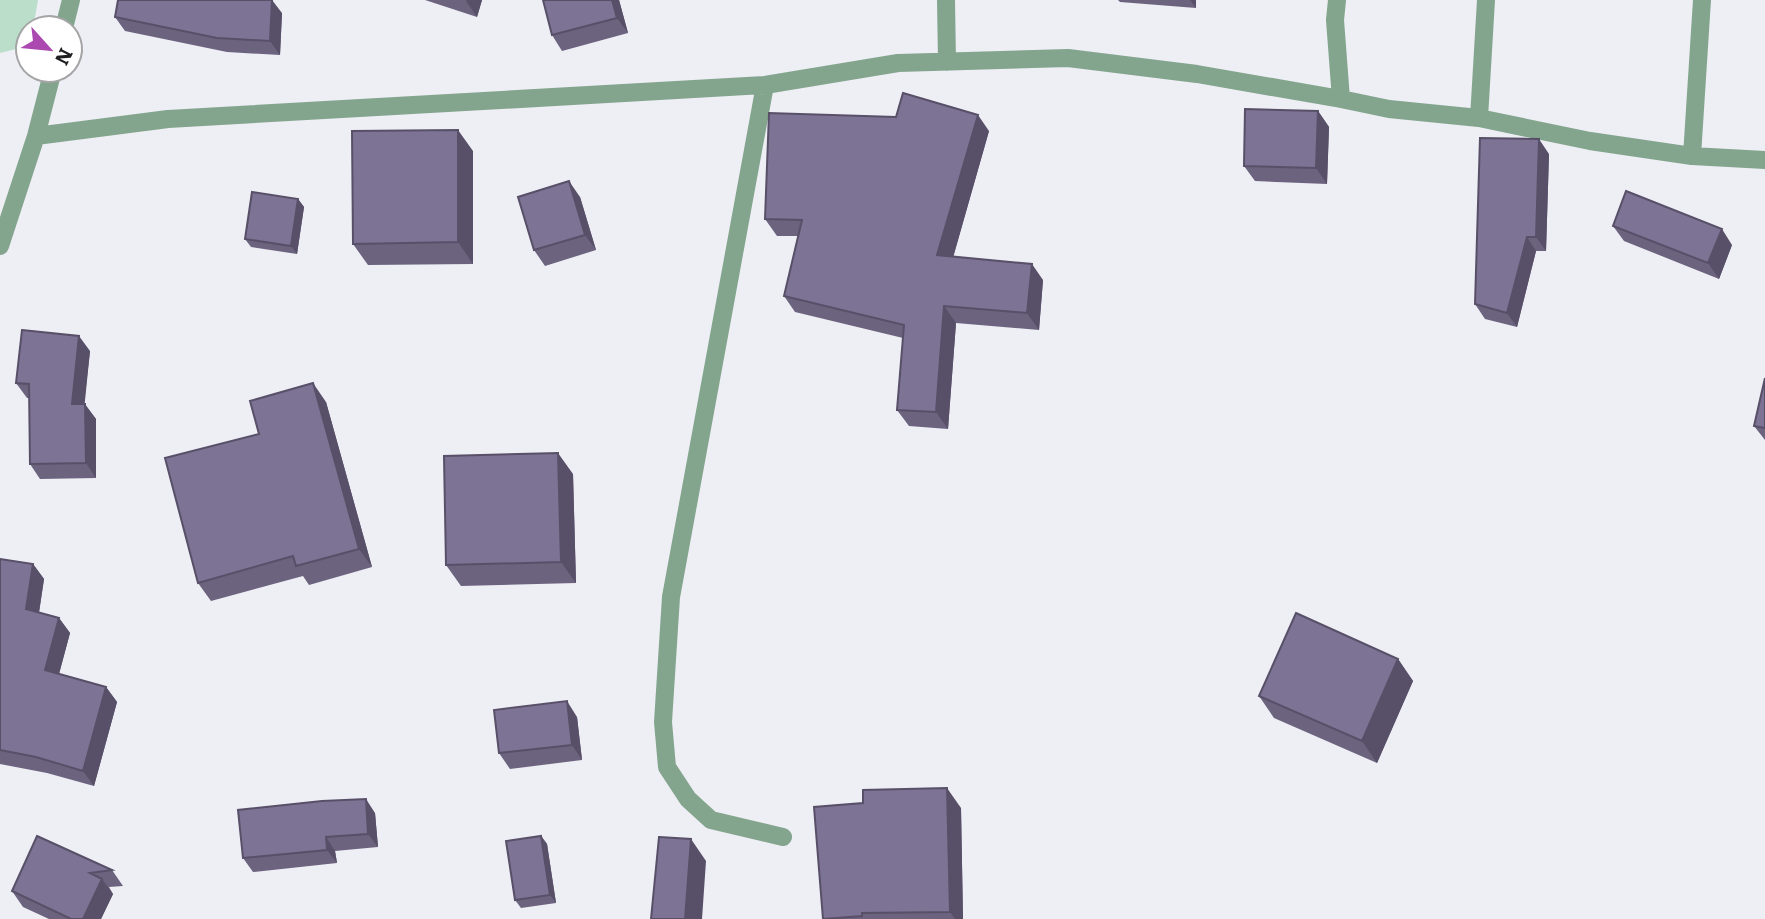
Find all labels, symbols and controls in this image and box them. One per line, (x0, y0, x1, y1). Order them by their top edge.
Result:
north arrow (14, 14, 84, 84)
text: N (49, 44, 81, 71)

